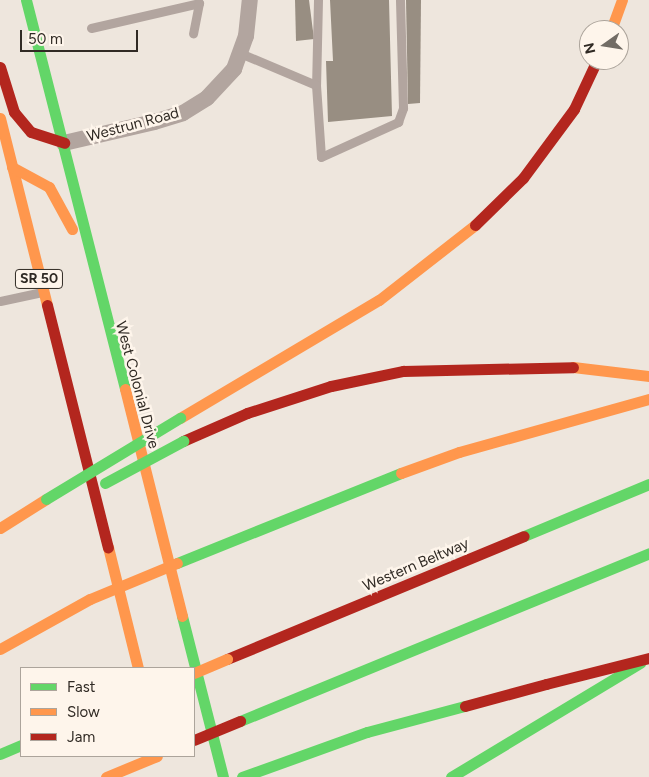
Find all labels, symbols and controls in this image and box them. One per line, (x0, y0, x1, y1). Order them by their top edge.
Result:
scale bar (22, 20, 140, 52)
north arrow (579, 20, 629, 70)
text: 50 m (28, 30, 63, 48)
text: N (580, 41, 599, 55)
street label: Westrun Road (85, 104, 181, 146)
road number: SR 50 (14, 268, 64, 290)
street label: West Colonial Drive (111, 319, 163, 451)
street label: Western Beltway (360, 535, 472, 595)
legend (20, 667, 195, 757)
text: Fast (67, 678, 95, 696)
text: Slow (67, 703, 100, 721)
text: Jam (67, 728, 95, 746)

